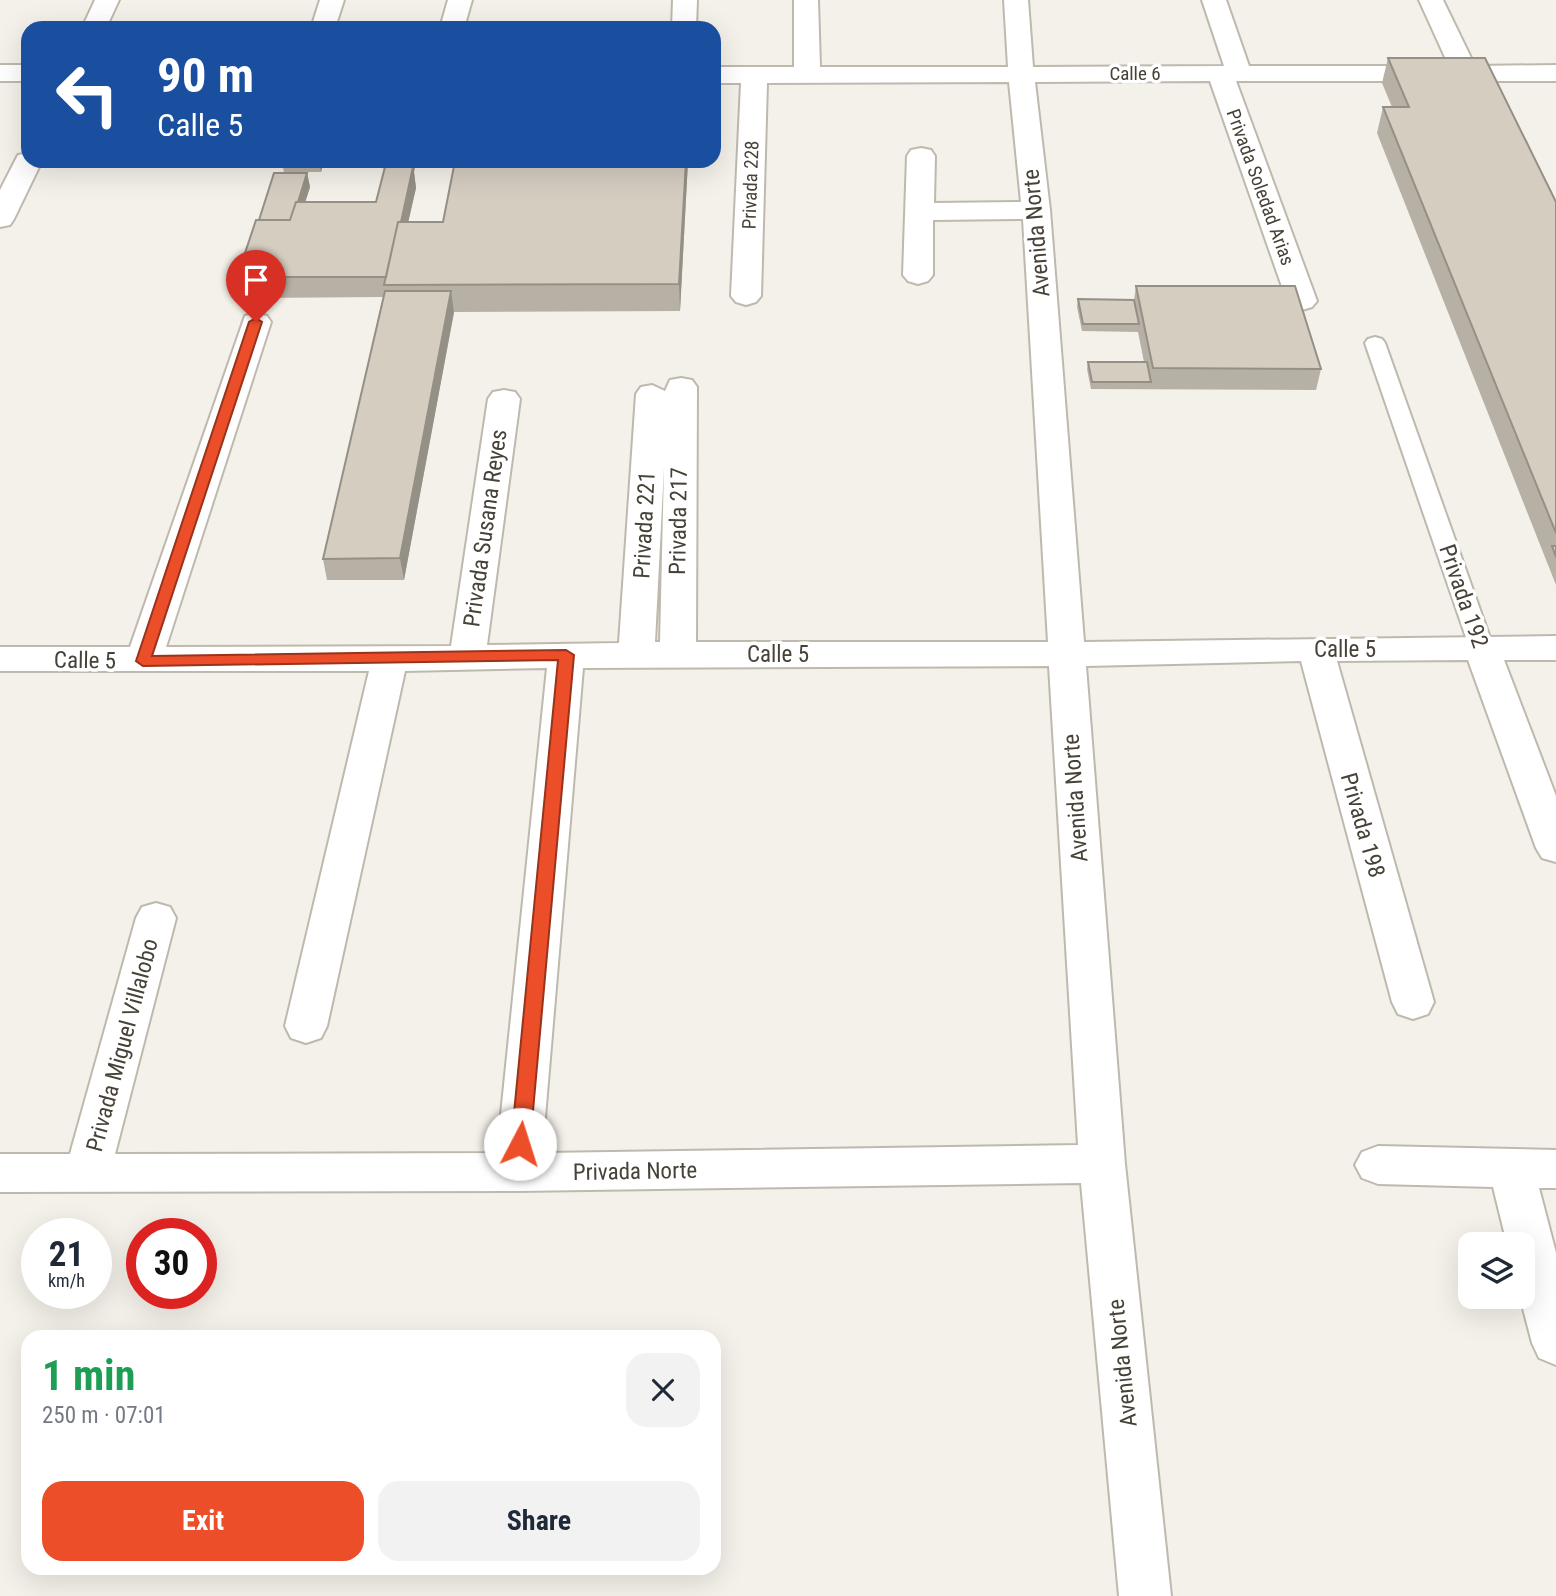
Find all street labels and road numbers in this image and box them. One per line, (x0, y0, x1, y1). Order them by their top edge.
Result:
street label: Calle 6 (1109, 62, 1161, 85)
street label: Privada Soledad Arias (1222, 106, 1299, 268)
street label: Privada 228 (737, 140, 764, 230)
street label: Avenida Norte (1017, 168, 1056, 298)
street label: Privada Susana Reyes (458, 428, 513, 628)
street label: Privada 217 (664, 467, 693, 575)
street label: Privada 221 (628, 471, 661, 579)
street label: Privada 192 (1433, 541, 1494, 651)
street label: Calle 5 (1314, 636, 1376, 663)
street label: Calle 5 (747, 641, 809, 668)
street label: Calle 5 (54, 646, 116, 675)
street label: Avenida Norte (1058, 733, 1093, 863)
street label: Privada 198 (1335, 770, 1390, 881)
street label: Privada Miguel Villalobo (81, 936, 164, 1155)
street label: Privada Norte (573, 1157, 697, 1186)
street label: Avenida Norte (1102, 1298, 1143, 1428)

